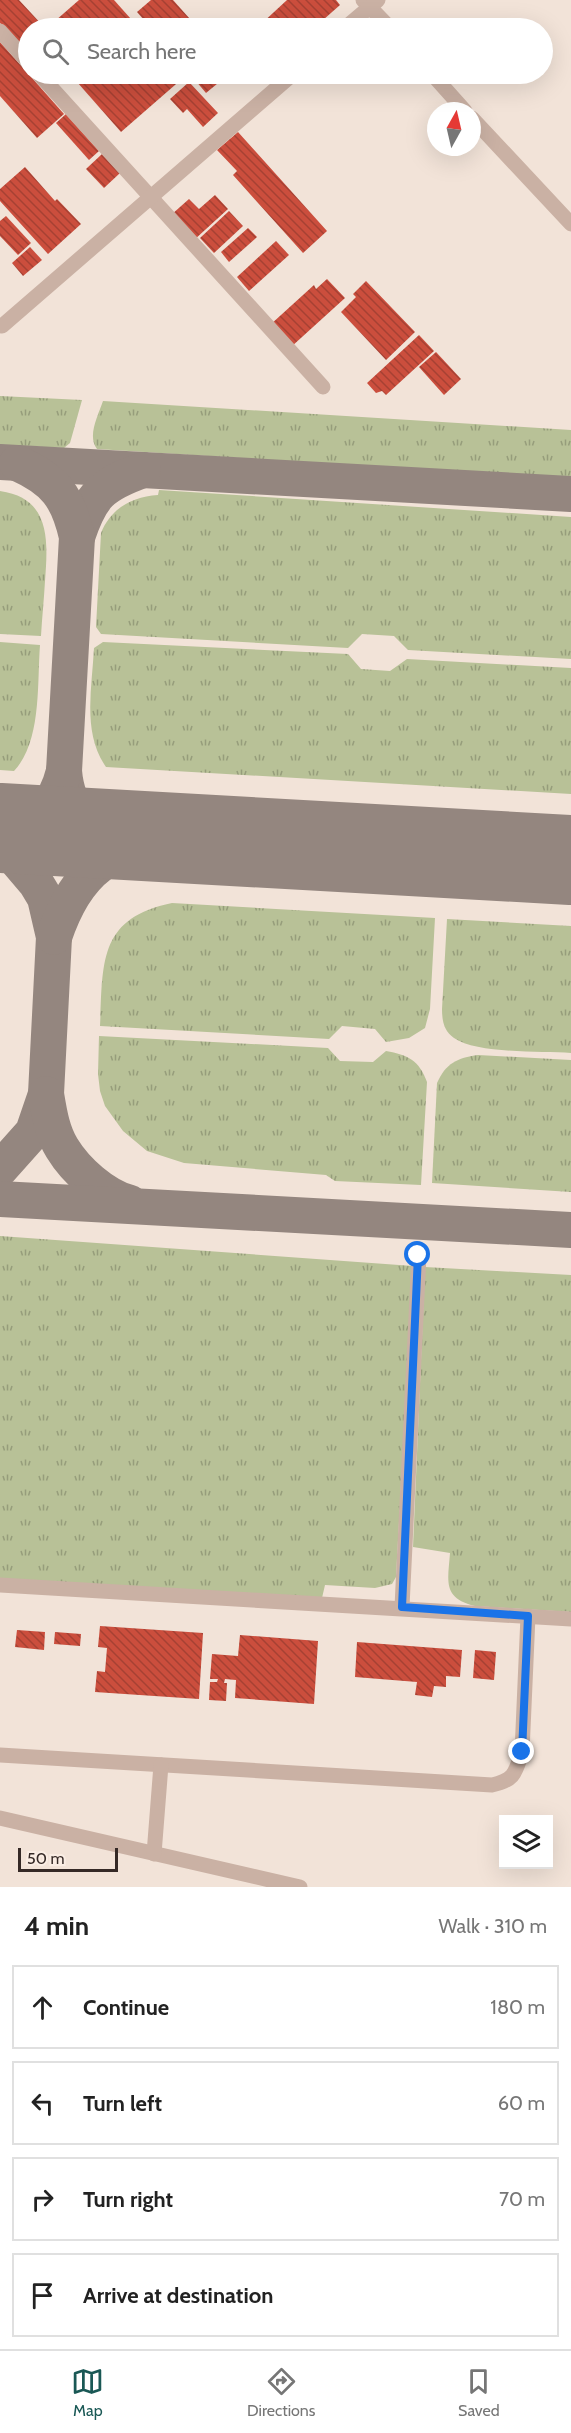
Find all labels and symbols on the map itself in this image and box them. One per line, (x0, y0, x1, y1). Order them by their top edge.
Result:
north arrow (427, 102, 481, 156)
route start (404, 1241, 430, 1267)
route end (508, 1738, 534, 1764)
scale bar (18, 1845, 118, 1872)

